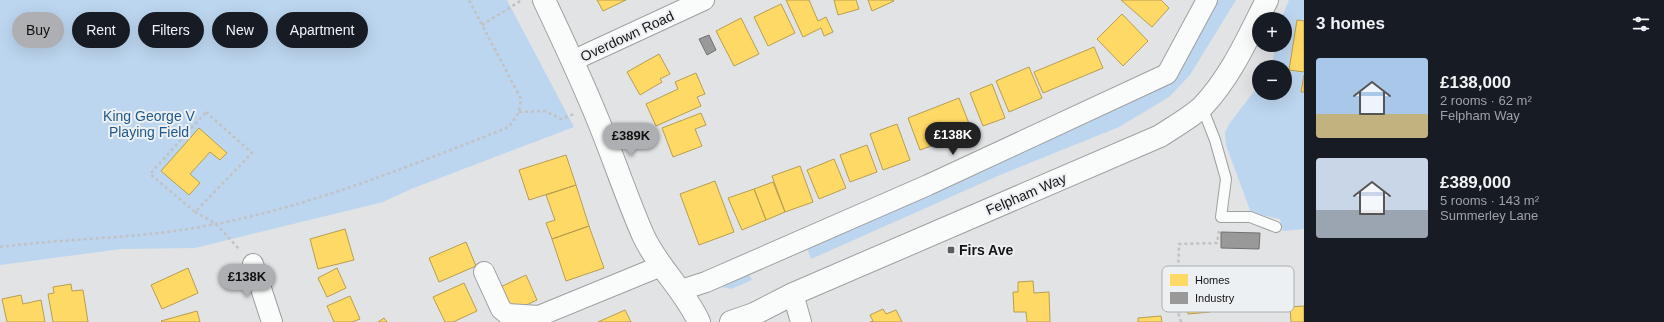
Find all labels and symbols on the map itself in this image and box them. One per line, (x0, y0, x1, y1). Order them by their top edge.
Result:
street label: Overdown Road (578, 7, 676, 65)
park label: King George V Playing Field (103, 108, 196, 140)
pin: £138K (925, 122, 981, 156)
pin: £389K (603, 123, 659, 157)
street label: Felpham Way (983, 170, 1069, 218)
place label: Firs Ave (959, 242, 1013, 258)
marker: Firs Ave (946, 245, 956, 255)
pin: £138K (219, 264, 275, 298)
legend (1162, 266, 1294, 312)
text: Homes (1195, 274, 1230, 286)
text: Industry (1195, 292, 1235, 304)

